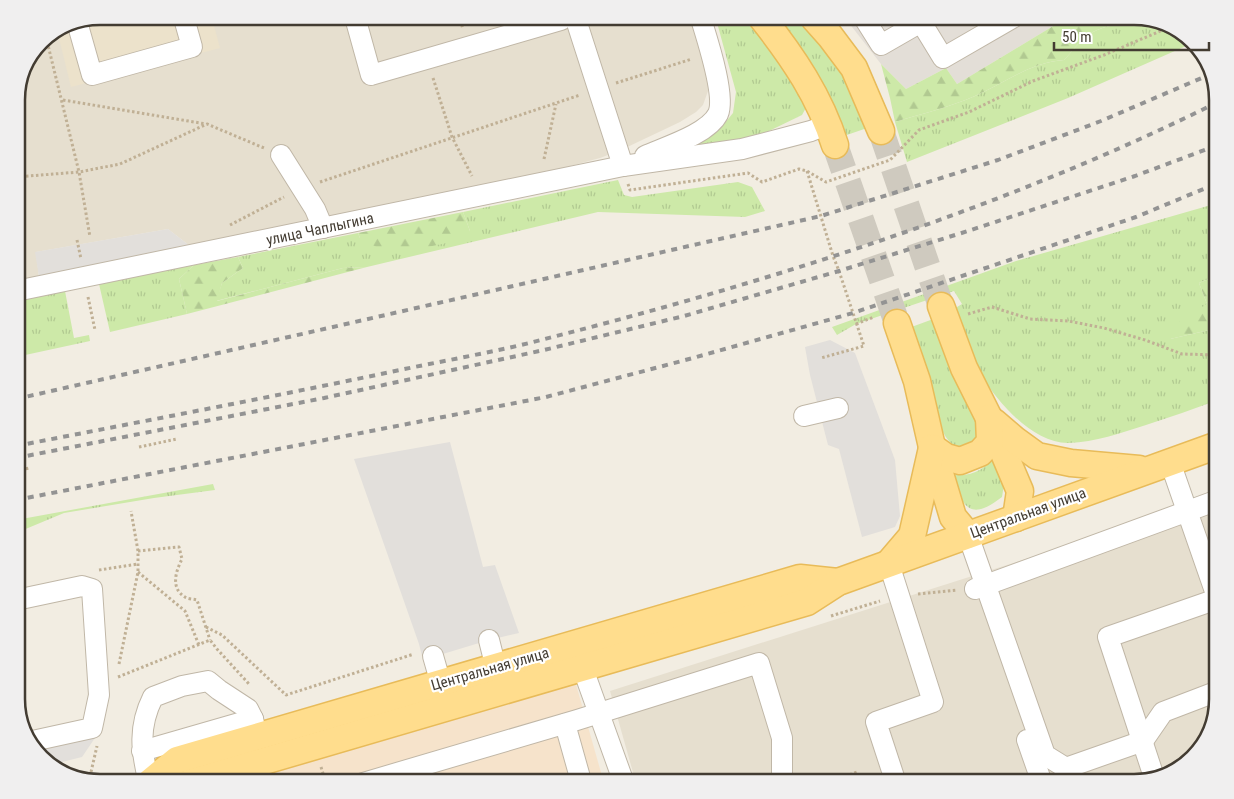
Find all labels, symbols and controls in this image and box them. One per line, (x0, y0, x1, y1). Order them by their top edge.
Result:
scale bar (1054, 20, 1209, 52)
text: 50 m (1062, 28, 1092, 46)
street label: улица Чаплыгина (265, 209, 375, 249)
street label: Центральная улица (968, 484, 1088, 542)
street label: Центральная улица (429, 644, 551, 694)

